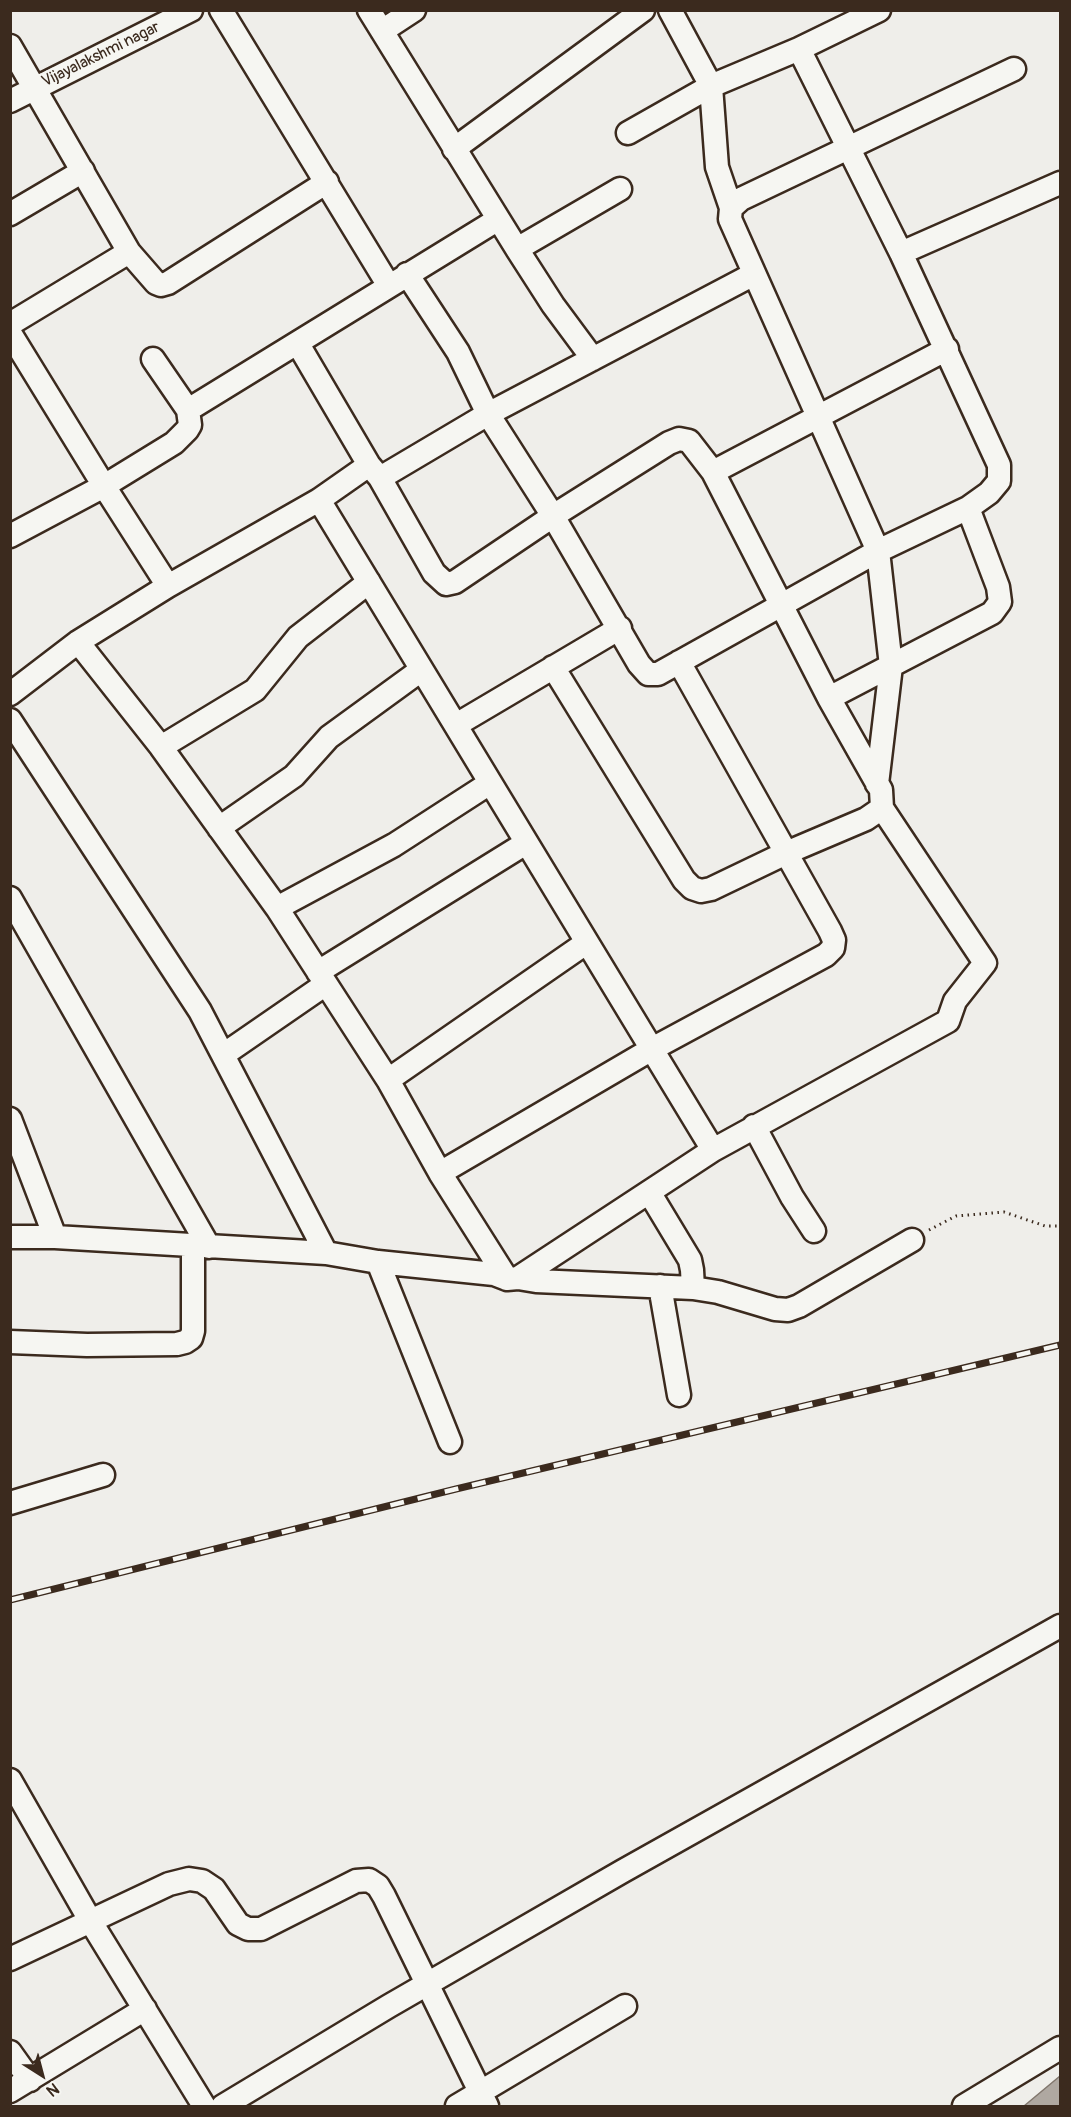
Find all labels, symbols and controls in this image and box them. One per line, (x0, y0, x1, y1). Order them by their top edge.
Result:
street label: Vijayalakshmi nagar (39, 18, 163, 92)
north arrow (12, 2045, 72, 2105)
text: N (42, 2078, 63, 2101)

